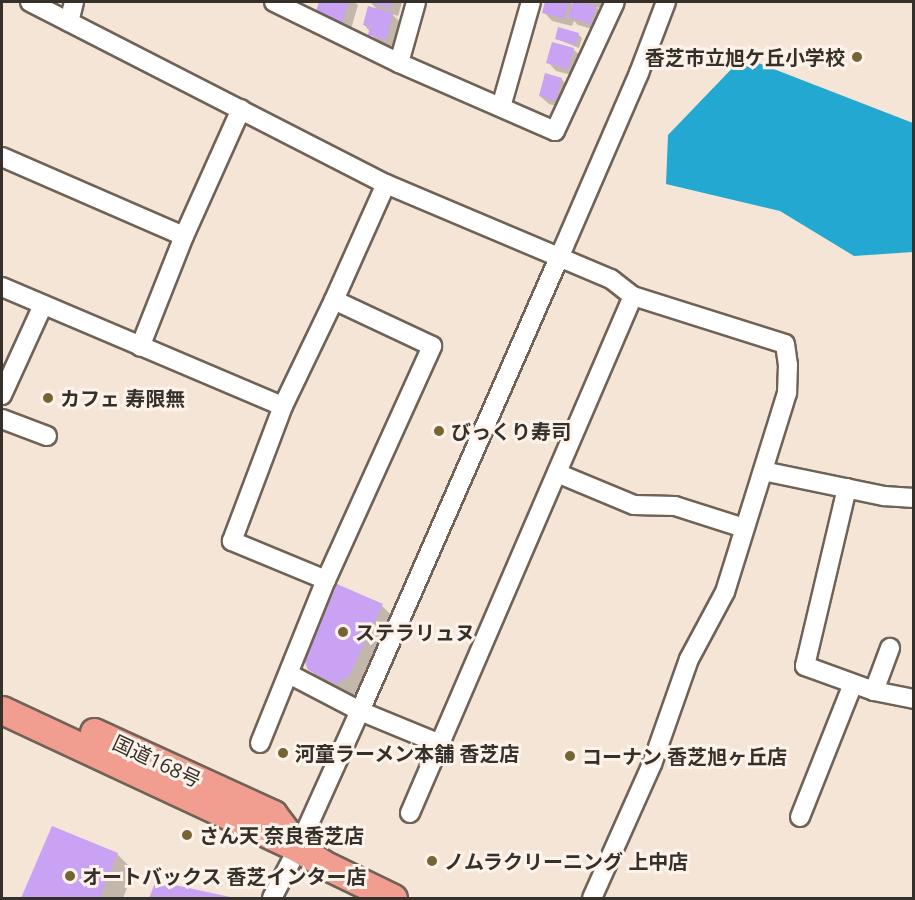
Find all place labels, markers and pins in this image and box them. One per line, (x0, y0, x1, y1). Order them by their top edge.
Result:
place label: 香芝市立旭ケ丘小学校 (645, 45, 845, 69)
marker: 香芝市立旭ケ丘小学校 (850, 50, 864, 64)
place label: カフェ 寿限無 (60, 386, 185, 410)
marker: カフェ 寿限無 (41, 391, 55, 405)
place label: びっくり寿司 (451, 419, 571, 443)
marker: びっくり寿司 (432, 424, 446, 438)
place label: ステラリュヌ (355, 620, 475, 644)
marker: ステラリュヌ (336, 625, 350, 639)
place label: 河童ラーメン本舗 香芝店 (295, 741, 520, 765)
place label: コーナン 香芝旭ヶ丘店 (582, 744, 787, 768)
marker: 河童ラーメン本舗 香芝店 (276, 746, 290, 760)
marker: コーナン 香芝旭ヶ丘店 (563, 749, 577, 763)
place label: さん天 奈良香芝店 (199, 823, 364, 847)
marker: さん天 奈良香芝店 (180, 828, 194, 842)
place label: ノムラクリーニング 上中店 (444, 849, 689, 873)
marker: ノムラクリーニング 上中店 (425, 854, 439, 868)
place label: オートバックス 香芝インター店 (82, 864, 367, 888)
marker: オートバックス 香芝インター店 (63, 869, 77, 883)

